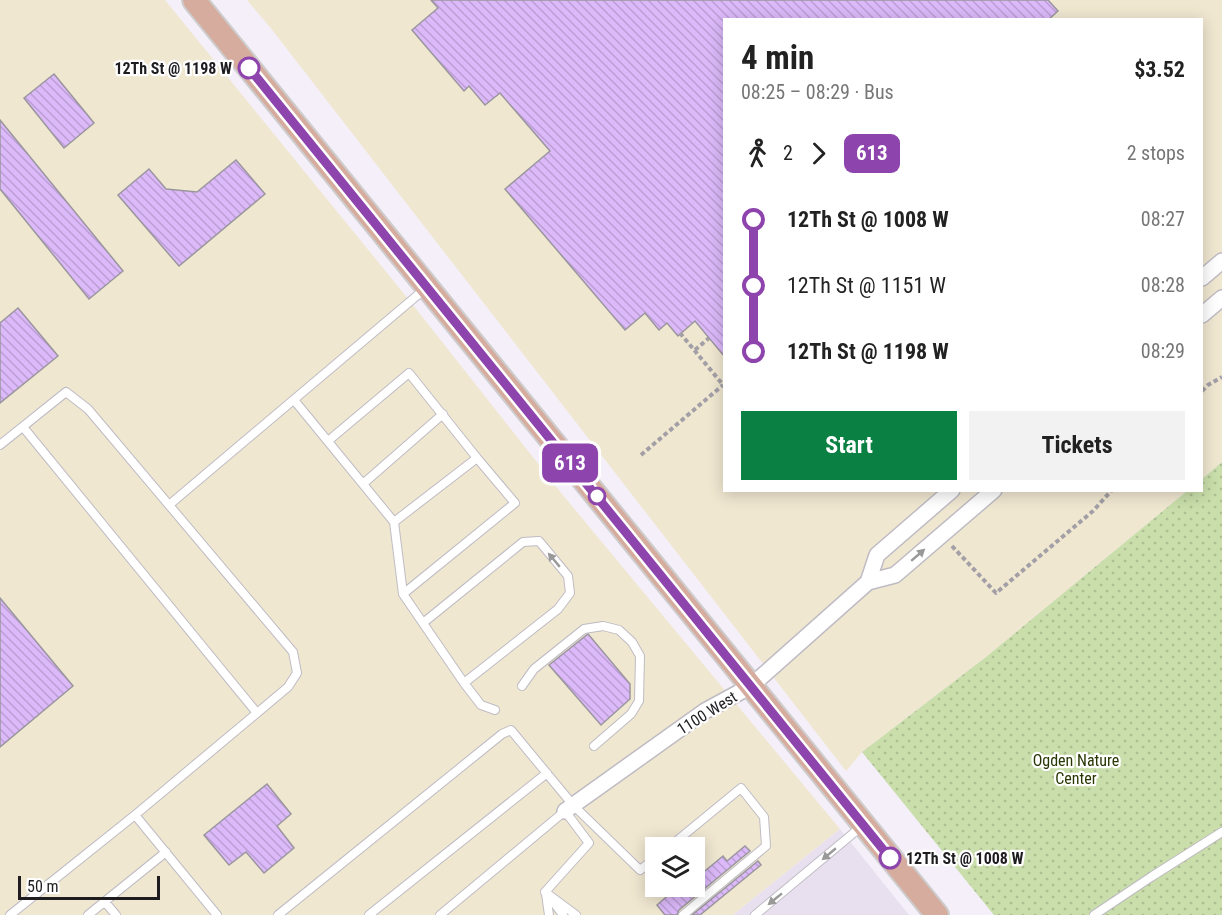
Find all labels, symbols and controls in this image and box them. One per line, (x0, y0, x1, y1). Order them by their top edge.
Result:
text: 4 min (741, 38, 814, 77)
marker: 12Th St @ 1198 W (238, 57, 260, 79)
text: $3.52 (1134, 57, 1185, 82)
place label: 12Th St @ 1198 W (114, 59, 232, 78)
text: 08:25 – 08:29 · Bus (741, 80, 894, 104)
icon: walk (741, 137, 774, 170)
icon: forward (802, 137, 835, 170)
text: 2 (783, 141, 793, 165)
text: 613 (856, 141, 888, 165)
text: 2 stops (1127, 141, 1185, 165)
text: 12Th St @ 1008 W (787, 207, 949, 232)
text: 08:27 (1141, 207, 1185, 231)
text: 12Th St @ 1151 W (787, 273, 946, 298)
text: 08:28 (1141, 273, 1185, 297)
text: 12Th St @ 1198 W (787, 339, 949, 364)
text: 08:29 (1141, 339, 1185, 363)
button: Start (741, 411, 957, 480)
button: Tickets (969, 411, 1185, 480)
line badge: 613 (536, 444, 604, 482)
text: 613 (554, 451, 586, 475)
unlabelled marker (588, 487, 606, 505)
one-way arrow (910, 549, 925, 562)
one-way arrow (548, 552, 561, 568)
street label: 1100 West (674, 687, 741, 739)
park label: Ogden Nature Center (1033, 751, 1119, 788)
map controls (645, 837, 705, 897)
button: layers (645, 837, 705, 897)
one-way arrow (822, 847, 837, 860)
marker: 12Th St @ 1008 W (879, 847, 901, 869)
place label: 12Th St @ 1008 W (906, 849, 1024, 868)
scale bar (18, 873, 160, 900)
text: 50 m (27, 877, 59, 896)
one-way arrow (767, 892, 783, 905)

